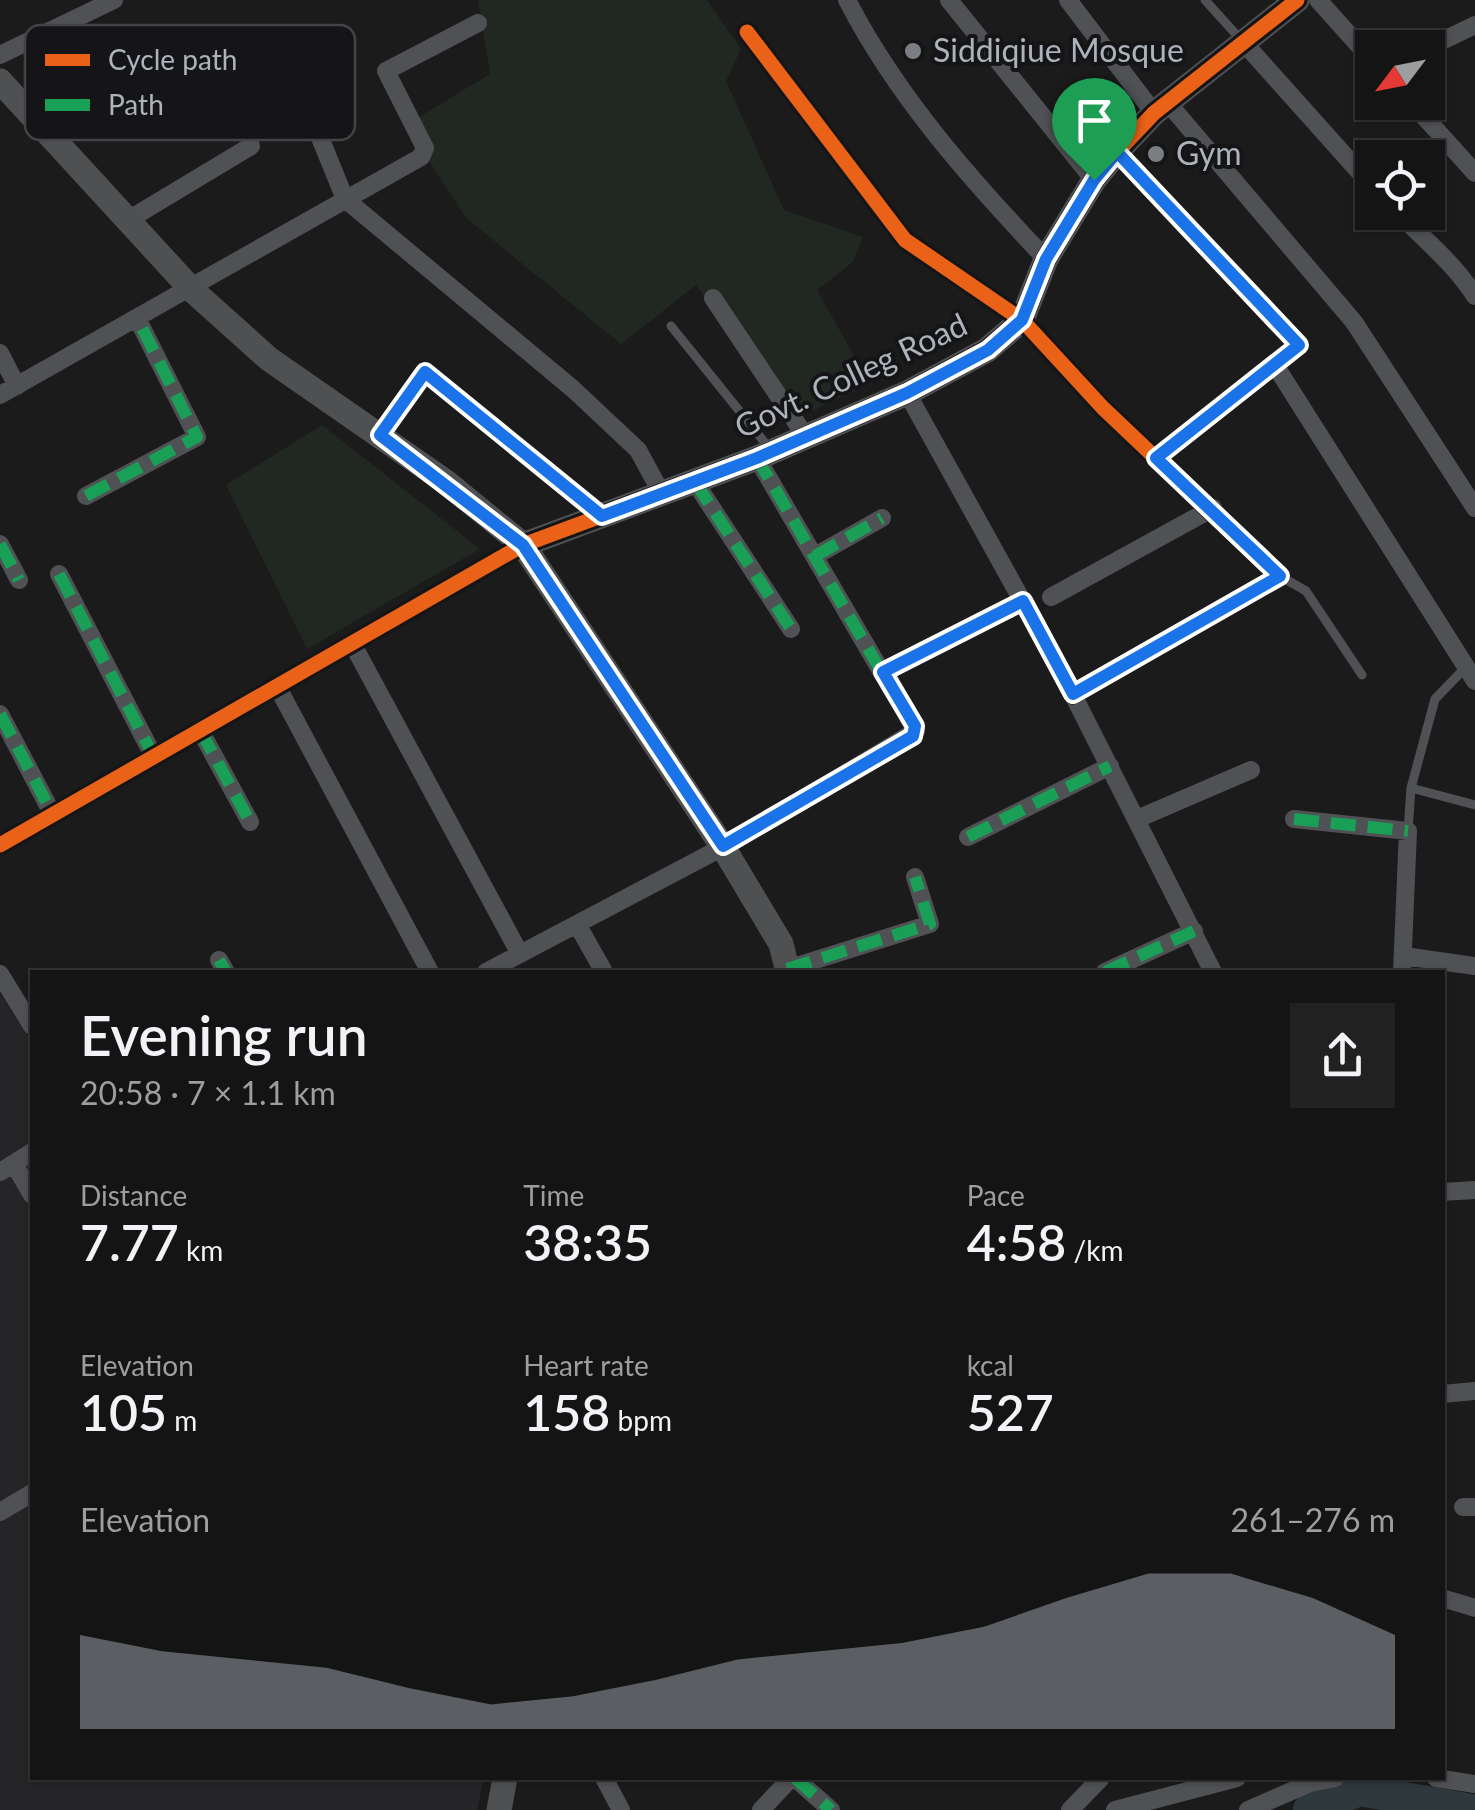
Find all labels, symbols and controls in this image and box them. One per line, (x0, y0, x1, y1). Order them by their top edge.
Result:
legend (25, 25, 355, 140)
place label: Siddiqiue Mosque (933, 30, 1184, 69)
north arrow (1355, 30, 1445, 120)
map controls (1355, 30, 1445, 230)
marker: Siddiqiue Mosque (902, 40, 924, 62)
text: Cycle path (108, 42, 237, 76)
pin (1052, 78, 1137, 181)
text: Path (108, 87, 164, 121)
icon: arrive (1067, 93, 1122, 148)
place label: Gym (1176, 133, 1242, 172)
button: locate (1355, 140, 1445, 230)
marker: Gym (1145, 143, 1167, 165)
street label: Govt. Colleg Road (728, 304, 973, 445)
text: Evening run (80, 1002, 368, 1068)
button: share (1290, 1003, 1395, 1108)
text: 20:58 · 7 × 1.1 km (80, 1073, 336, 1112)
text: Distance (80, 1178, 187, 1212)
text: Time (523, 1178, 584, 1212)
text: Pace (967, 1178, 1025, 1212)
text: 7.77 (80, 1212, 179, 1272)
text: 38:35 (523, 1212, 652, 1272)
text: 4:58 (967, 1212, 1066, 1272)
text: km (179, 1233, 223, 1267)
text: /km (1066, 1233, 1123, 1267)
text: Elevation (80, 1348, 194, 1382)
text: Heart rate (523, 1348, 649, 1382)
text: kcal (967, 1348, 1014, 1382)
text: 105 (80, 1382, 167, 1442)
text: 158 (523, 1382, 610, 1442)
text: 527 (967, 1382, 1054, 1442)
text: m (167, 1403, 197, 1437)
text: bpm (610, 1403, 672, 1437)
text: Elevation (80, 1500, 210, 1539)
text: 261–276 m (1231, 1500, 1395, 1539)

